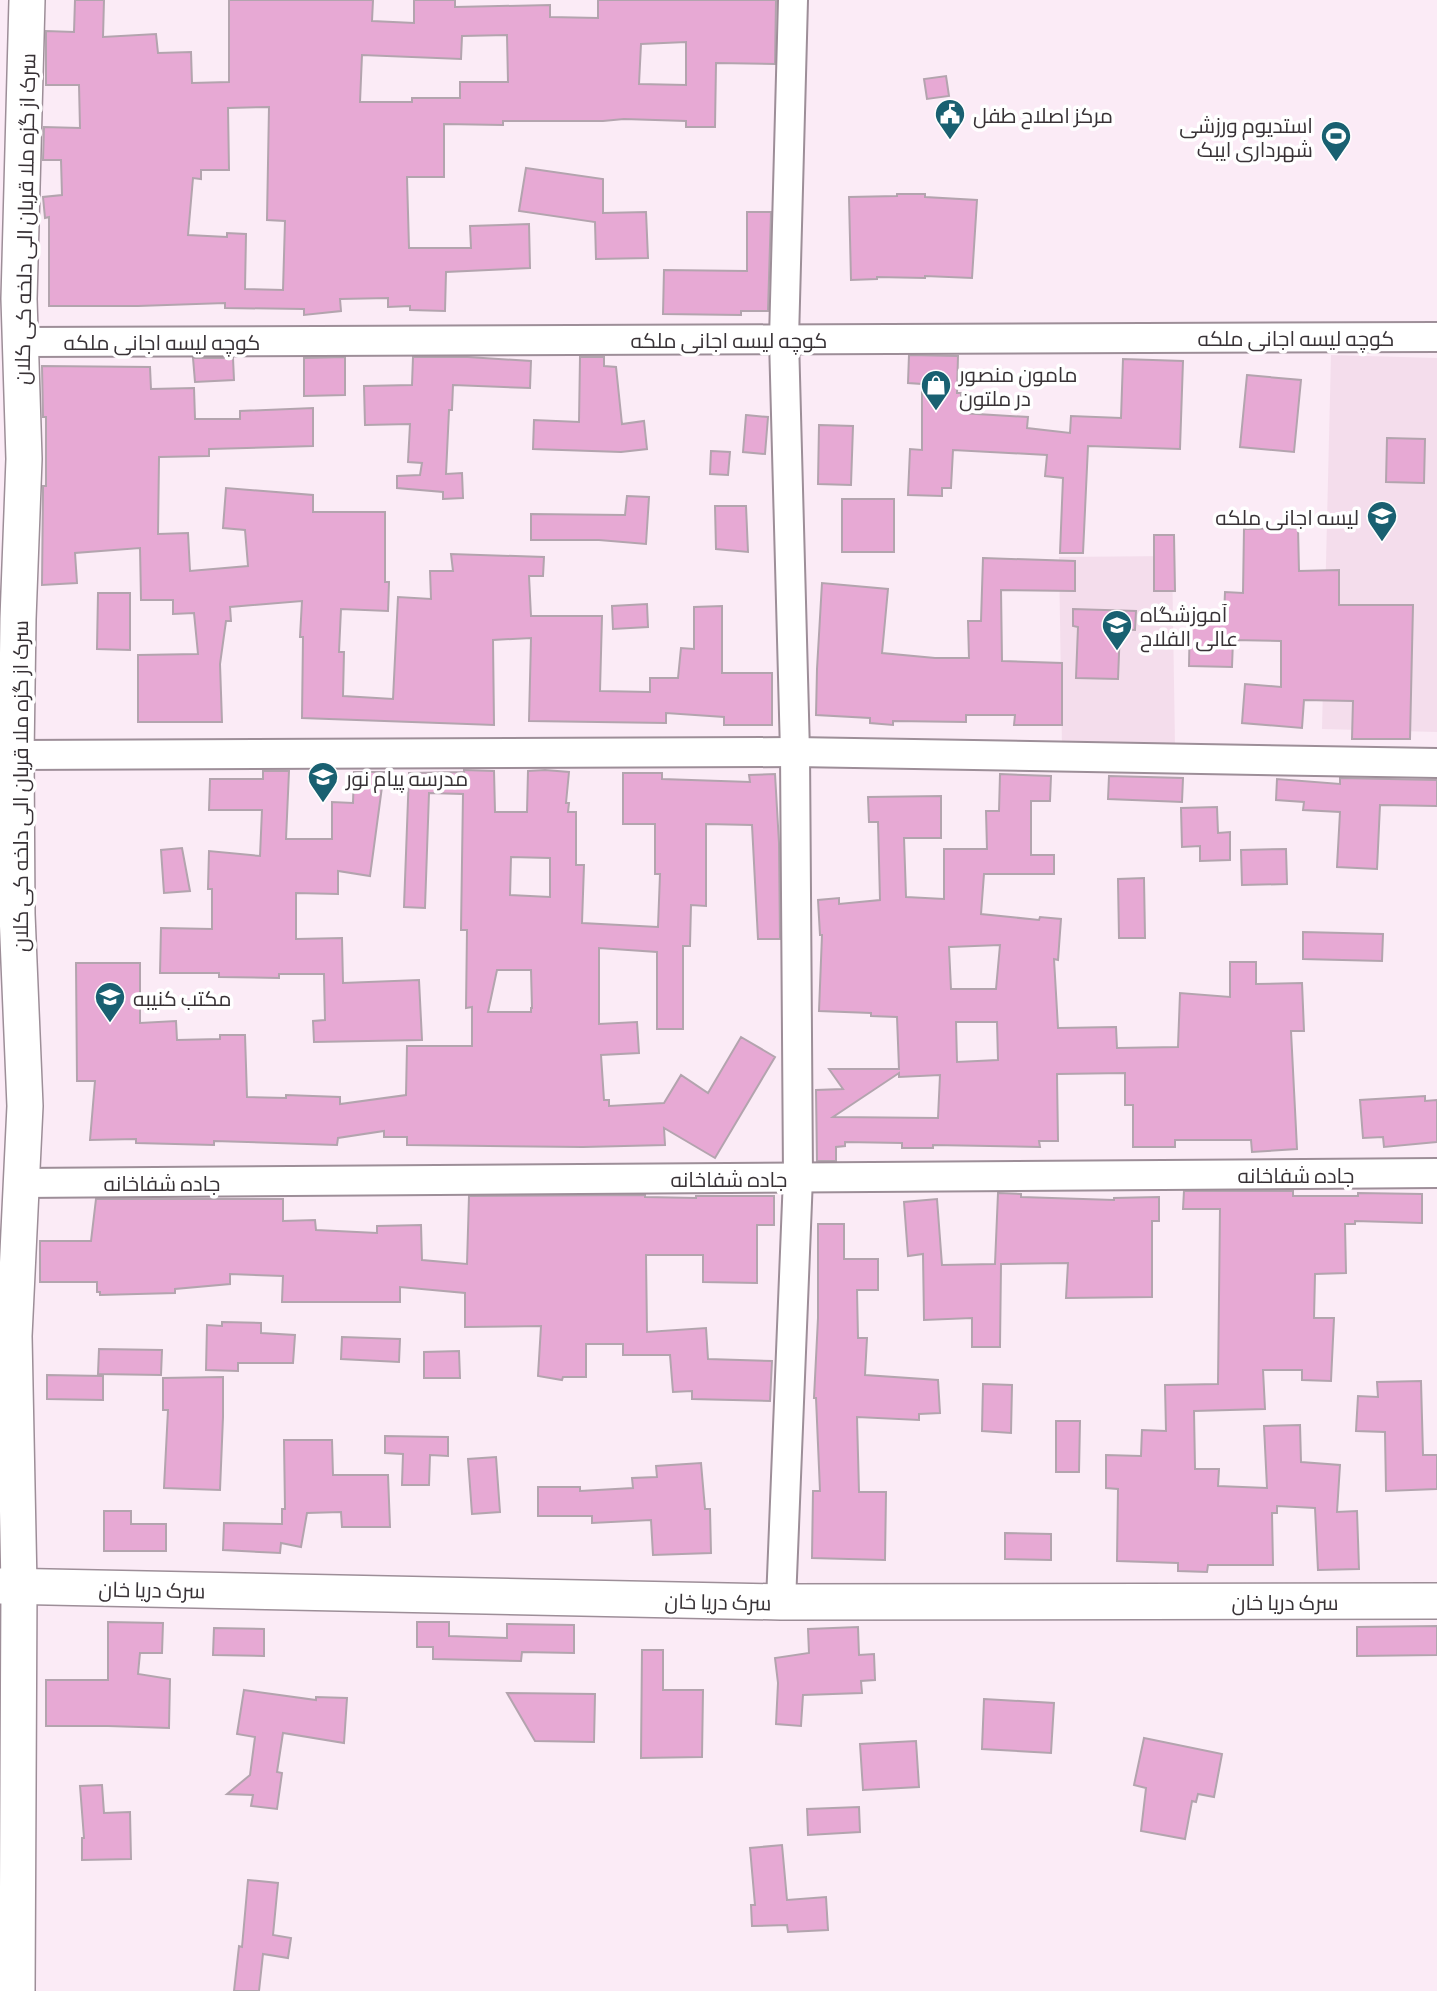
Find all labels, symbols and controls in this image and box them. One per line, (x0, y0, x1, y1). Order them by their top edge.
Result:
street label: سرک از گزه ملا قربان الی دلخه کی کلان (9, 53, 41, 385)
public building icon: مرکز اصلاح طفل (933, 97, 967, 141)
place label: مرکز اصلاح طفل (973, 102, 1113, 130)
place label: استدیوم ورزشی شهرداری ایبک (1179, 112, 1313, 163)
sports icon: استدیوم ورزشی شهرداری ایبک (1319, 119, 1353, 163)
street label: کوچه لیسه اجانی ملکه (1198, 325, 1394, 353)
street label: کوچه لیسه اجانی ملکه (631, 327, 827, 355)
street label: کوچه لیسه اجانی ملکه (64, 329, 260, 357)
place label: مامون منصور در ملتون (958, 361, 1078, 412)
shop icon: مامون منصور در ملتون (919, 368, 953, 412)
school or university icon: لیسه اجانی ملکه (1365, 499, 1399, 543)
place label: لیسه اجانی ملکه (1215, 504, 1359, 531)
place label: آموزشگاه عالی الفلاح (1140, 601, 1238, 653)
school or university icon: آموزشگاه عالی الفلاح (1100, 608, 1134, 652)
street label: سرک از گزه ملا قربان الی دلخه کی کلان (7, 620, 34, 952)
school or university icon: مدرسه پیام نور (306, 760, 340, 804)
place label: مدرسه پیام نور (345, 765, 468, 793)
school or university icon: مکتب کنیبه (93, 980, 127, 1024)
place label: مکتب کنیبه (133, 985, 231, 1010)
street label: جاده شفاخانه (1238, 1162, 1354, 1187)
street label: جاده شفاخانه (671, 1166, 787, 1191)
street label: جاده شفاخانه (104, 1170, 220, 1195)
street label: سرک دریا خان (98, 1576, 206, 1604)
street label: سرک دریا خان (664, 1588, 772, 1616)
street label: سرک دریا خان (1231, 1589, 1339, 1616)

